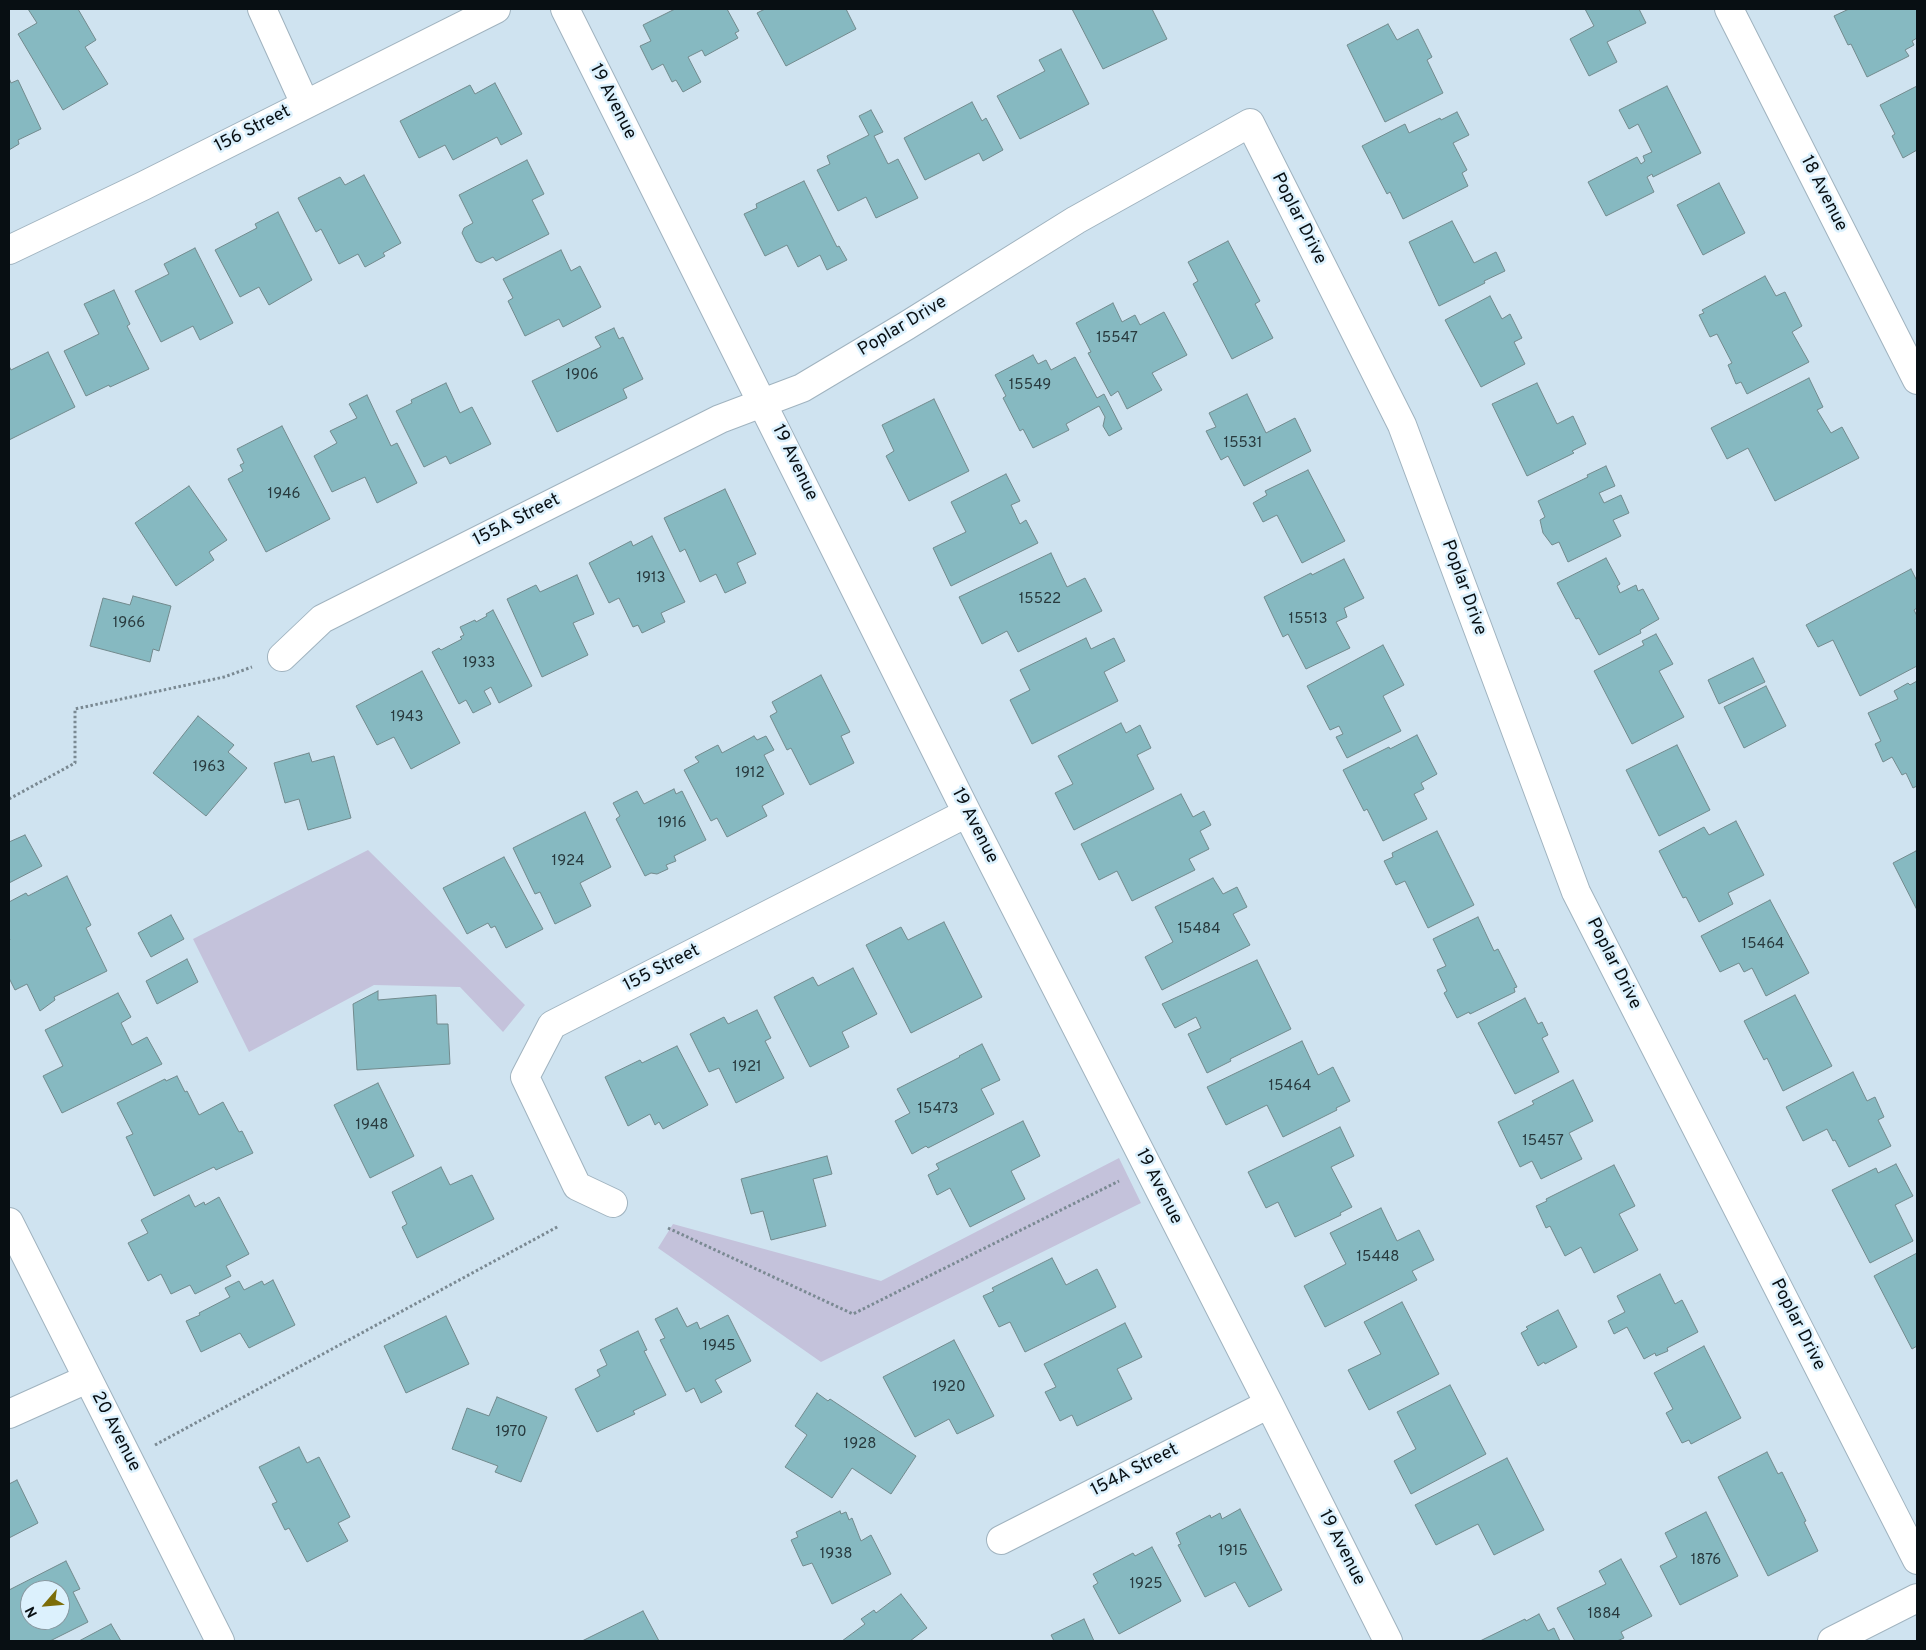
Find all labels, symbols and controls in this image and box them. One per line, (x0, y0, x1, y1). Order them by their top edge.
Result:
street label: 19 Avenue (584, 61, 640, 143)
street label: 156 Street (211, 102, 295, 158)
street label: 18 Avenue (1795, 153, 1851, 235)
street label: Poplar Drive (1266, 170, 1330, 268)
street label: Poplar Drive (855, 292, 951, 362)
house number: 15547 (1096, 330, 1138, 348)
house number: 1906 (565, 367, 599, 385)
house number: 15549 (1009, 377, 1051, 395)
street label: 19 Avenue (766, 421, 822, 505)
house number: 15531 (1224, 435, 1262, 453)
house number: 1946 (268, 486, 300, 504)
street label: 155A Street (470, 490, 564, 552)
street label: Poplar Drive (1436, 537, 1490, 639)
house number: 1913 (636, 570, 666, 588)
house number: 15522 (1019, 591, 1061, 609)
house number: 15513 (1289, 611, 1327, 629)
house number: 1966 (113, 615, 145, 633)
house number: 1933 (463, 655, 495, 673)
house number: 1943 (391, 709, 423, 727)
house number: 1963 (193, 759, 225, 777)
house number: 1912 (735, 765, 765, 783)
street label: 19 Avenue (946, 785, 1002, 867)
house number: 1916 (657, 815, 687, 833)
house number: 1924 (552, 853, 584, 871)
street label: Poplar Drive (1581, 915, 1645, 1013)
house number: 15484 (1177, 921, 1221, 939)
house number: 15464 (1742, 936, 1784, 954)
street label: 155 Street (620, 941, 704, 997)
house number: 1921 (732, 1059, 762, 1077)
house number: 15464 (1269, 1078, 1311, 1096)
house number: 15473 (917, 1101, 959, 1119)
house number: 1948 (355, 1117, 389, 1135)
house number: 15457 (1522, 1133, 1564, 1151)
street label: 19 Avenue (1130, 1146, 1186, 1228)
house number: 15448 (1356, 1249, 1400, 1267)
street label: Poplar Drive (1765, 1276, 1829, 1374)
house number: 1945 (702, 1338, 736, 1356)
house number: 1920 (932, 1379, 966, 1397)
street label: 20 Avenue (86, 1388, 144, 1476)
house number: 1970 (495, 1424, 527, 1442)
house number: 1928 (844, 1436, 876, 1454)
street label: 154A Street (1088, 1440, 1182, 1502)
street label: 19 Avenue (1313, 1507, 1369, 1589)
house number: 1915 (1218, 1543, 1248, 1561)
house number: 1938 (820, 1546, 852, 1564)
house number: 1876 (1691, 1552, 1721, 1570)
house number: 1925 (1129, 1576, 1163, 1594)
north arrow (20, 1580, 70, 1630)
text: N (22, 1603, 42, 1620)
house number: 1884 (1587, 1606, 1621, 1624)

